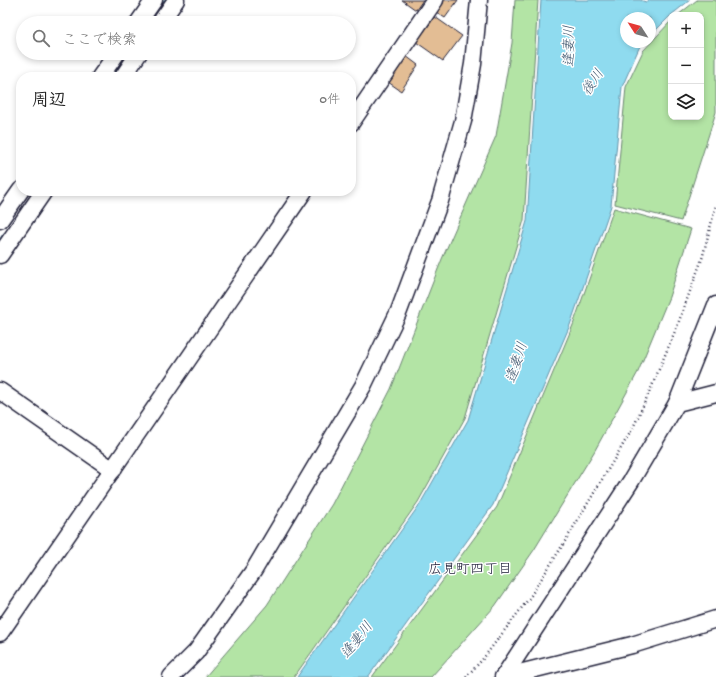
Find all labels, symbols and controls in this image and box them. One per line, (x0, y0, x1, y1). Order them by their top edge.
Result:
north arrow (620, 12, 656, 48)
map controls (668, 12, 704, 120)
button: + (668, 12, 704, 48)
search box (16, 16, 356, 60)
water label: 逢妻川 (561, 25, 579, 67)
icon: search (30, 27, 52, 49)
text: ここで検索 (62, 32, 137, 50)
button: − (668, 48, 704, 84)
water label: 後川 (578, 66, 609, 99)
button: layers (668, 84, 704, 120)
text: 周辺 (32, 92, 66, 112)
text: 0件 (320, 93, 340, 108)
water label: 逢妻川 (502, 340, 533, 386)
district label: 広見町四丁目 (428, 562, 512, 579)
water label: 逢妻川 (338, 619, 378, 663)

